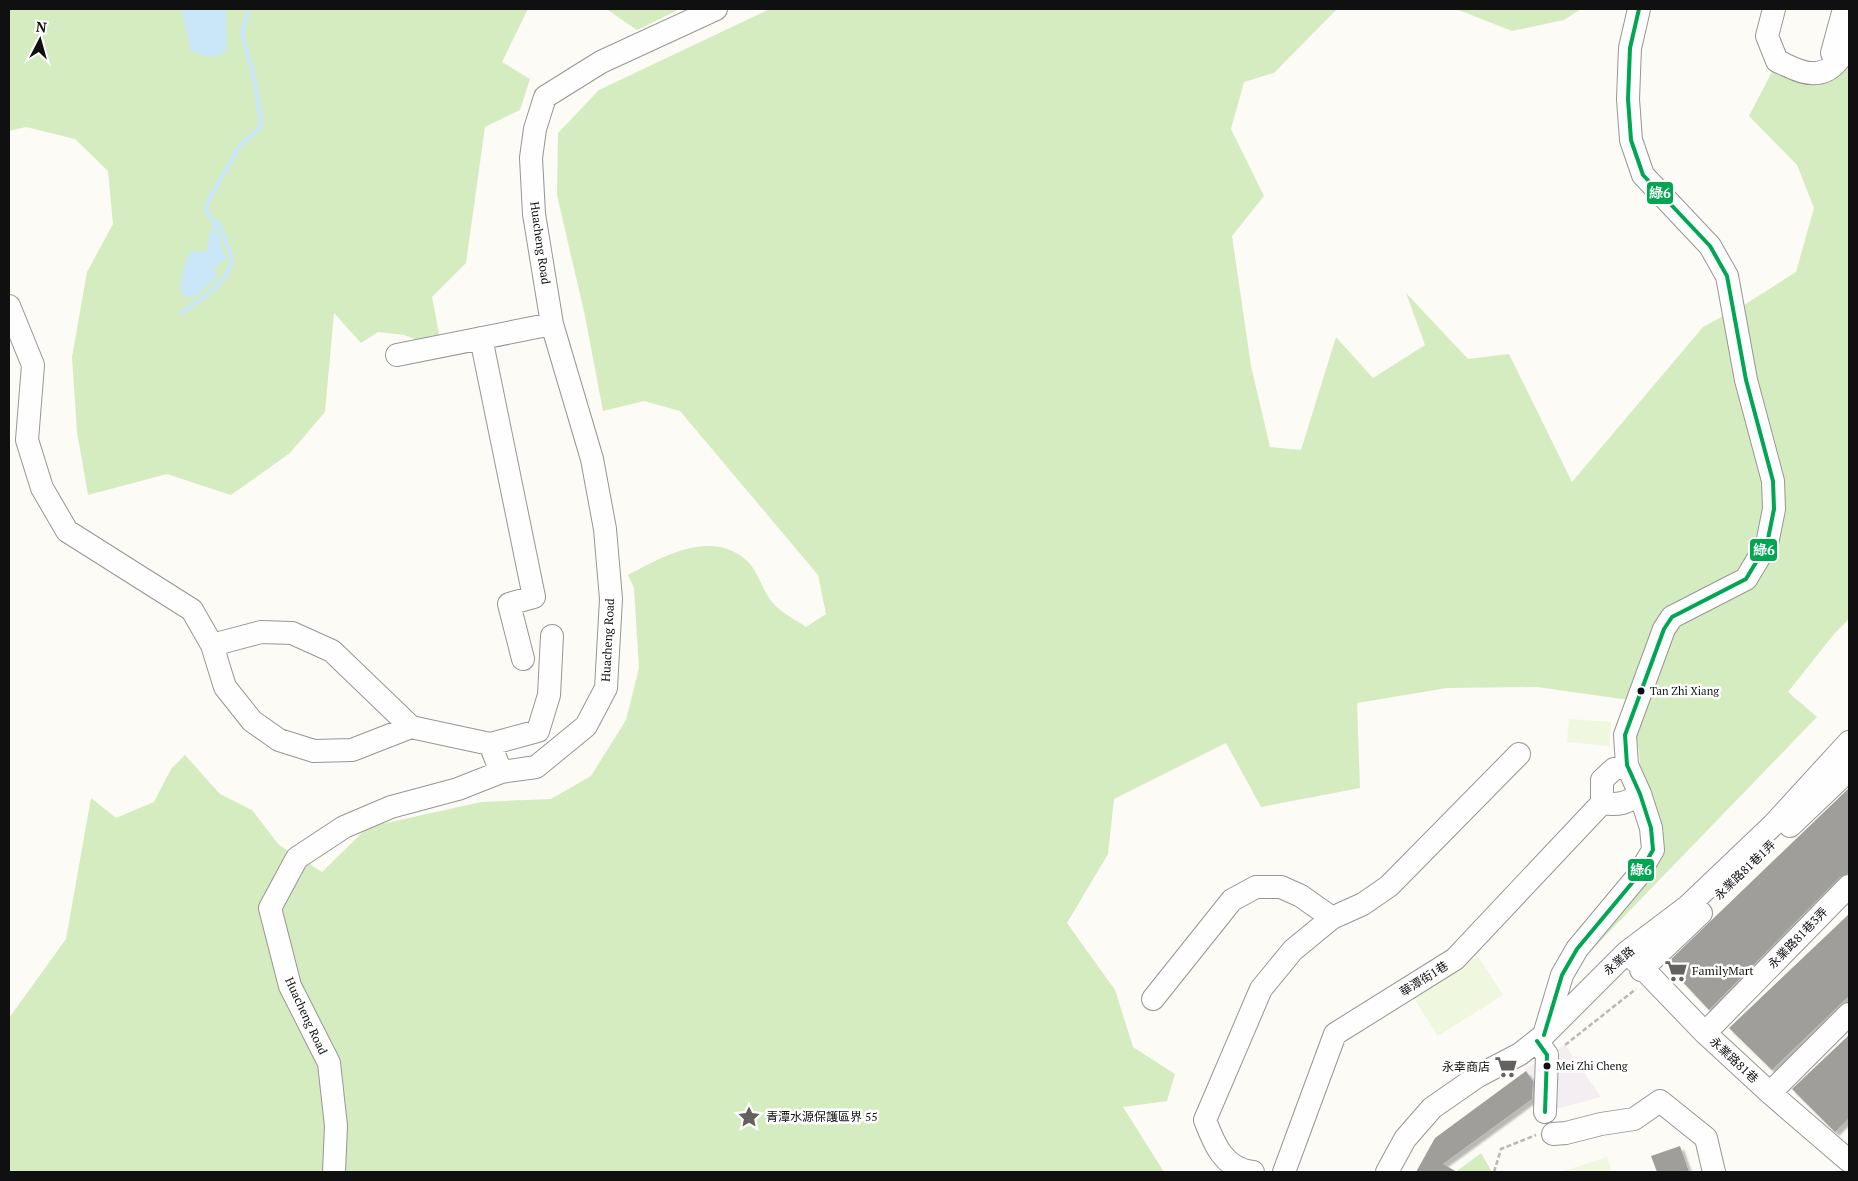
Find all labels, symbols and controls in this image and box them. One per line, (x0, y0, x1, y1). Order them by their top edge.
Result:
north arrow (15, 15, 65, 65)
text: N (35, 17, 48, 37)
line badge: 綠6 (1646, 181, 1674, 205)
text: 綠6 (1649, 183, 1671, 202)
street label: Huacheng Road (527, 201, 554, 286)
line badge: 綠6 (1749, 538, 1778, 562)
text: 綠6 (1753, 540, 1775, 559)
street label: Huacheng Road (598, 598, 617, 682)
place label: Tan Zhi Xiang (1650, 684, 1719, 698)
marker: Tan Zhi Xiang (1636, 686, 1646, 696)
street label: 永業路81巷1弄 (1711, 837, 1778, 903)
line badge: 綠6 (1627, 858, 1655, 882)
text: 綠6 (1630, 860, 1652, 879)
street label: 永業路81巷3弄 (1765, 904, 1831, 971)
street label: 永業路 (1600, 943, 1637, 978)
street label: 華潭街1巷 (1397, 958, 1451, 999)
supermarket icon: FamilyMart (1663, 958, 1689, 984)
place label: FamilyMart (1692, 963, 1754, 978)
street label: Huacheng Road (282, 975, 331, 1057)
street label: 永業路81巷 (1707, 1033, 1762, 1086)
supermarket icon: 永幸商店 (1493, 1054, 1519, 1080)
place label: 永幸商店 (1442, 1059, 1490, 1074)
place label: Mei Zhi Cheng (1556, 1059, 1628, 1073)
marker: Mei Zhi Cheng (1542, 1061, 1552, 1071)
place icon: 青潭水源保護區界 55 (736, 1104, 762, 1130)
place label: 青潭水源保護區界 55 (766, 1109, 878, 1124)

